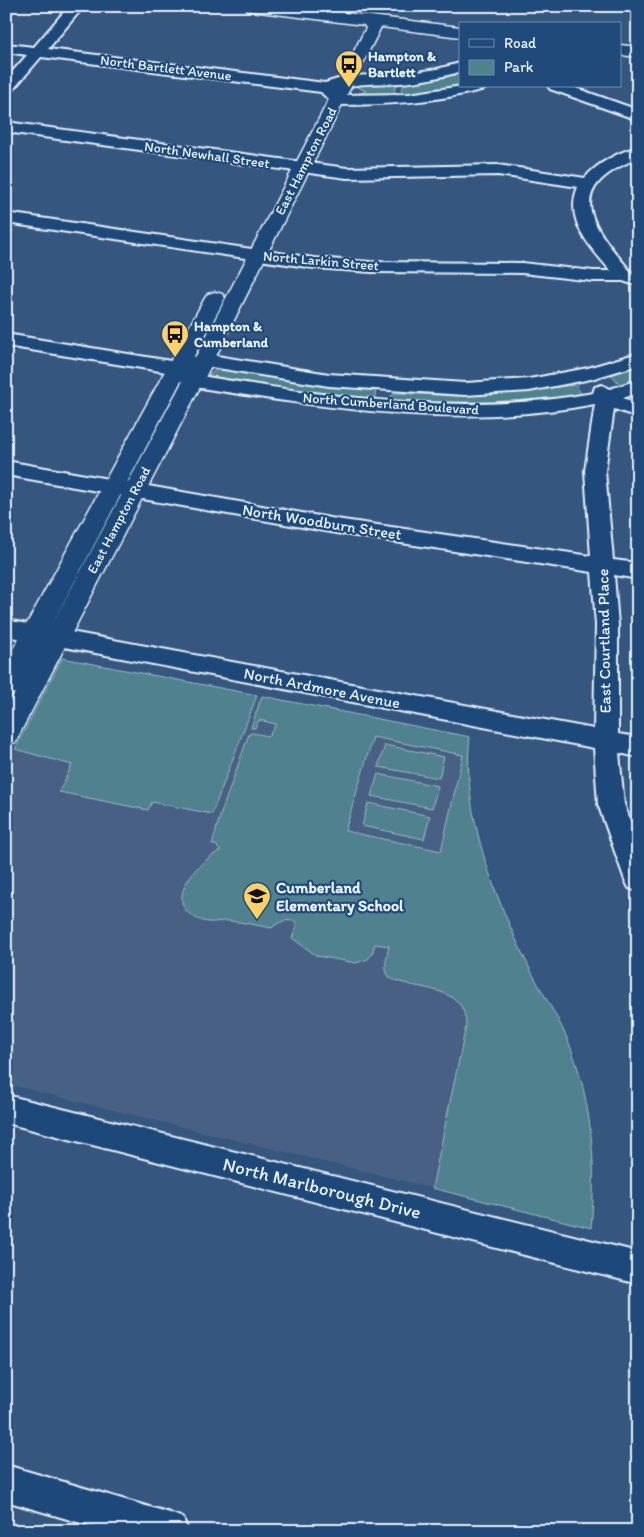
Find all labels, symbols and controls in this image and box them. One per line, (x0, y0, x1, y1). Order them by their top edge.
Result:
legend (459, 22, 622, 88)
text: Road (504, 34, 537, 52)
place label: Hampton & Bartlett (368, 48, 437, 81)
bus stop icon: Hampton & Bartlett (334, 49, 364, 88)
street label: North Bartlett Avenue (99, 52, 233, 85)
text: Park (504, 58, 534, 76)
street label: East Hampton Road (271, 104, 341, 218)
street label: North Newhall Street (143, 138, 271, 172)
street label: North Larkin Street (262, 247, 380, 275)
place label: Hampton & Cumberland (194, 318, 269, 351)
bus stop icon: Hampton & Cumberland (160, 319, 190, 358)
street label: North Cumberland Boulevard (302, 389, 480, 419)
street label: East Hampton Road (84, 463, 155, 577)
street label: North Woodburn Street (241, 500, 403, 544)
street label: East Courtland Place (593, 568, 615, 713)
street label: North Ardmore Avenue (242, 664, 402, 712)
place label: Cumberland Elementary School (276, 878, 404, 916)
school or university icon: Cumberland Elementary School (242, 881, 272, 920)
street label: North Marlborough Drive (221, 1152, 423, 1224)

